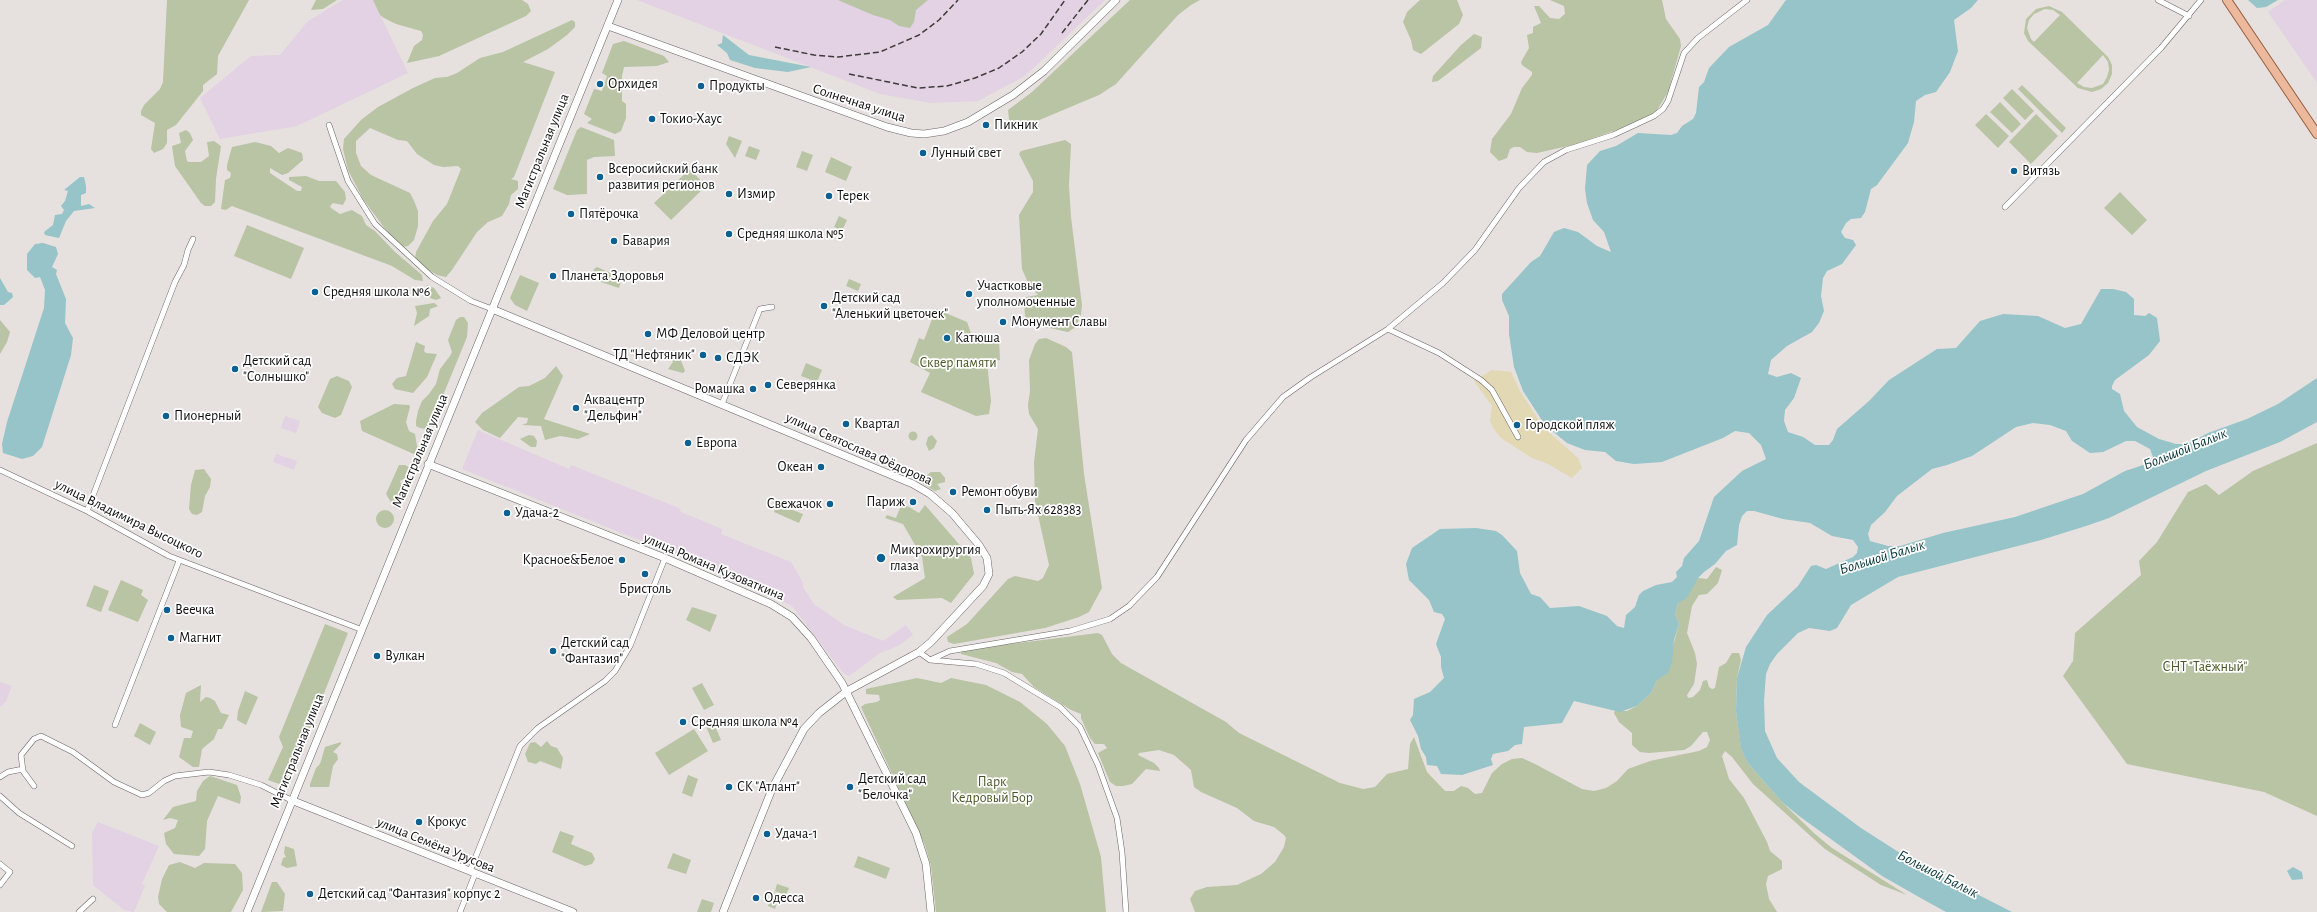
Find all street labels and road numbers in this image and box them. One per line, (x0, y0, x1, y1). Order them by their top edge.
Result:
street label: Солнечная улица (810, 80, 908, 126)
street label: Магистральная улица (511, 91, 573, 211)
street label: Магистральная улица (388, 391, 452, 511)
street label: улица Святослава Фёдорова (783, 409, 935, 489)
street label: улица Владимира Высоцкого (52, 476, 206, 562)
street label: улица Романа Кузоваткина (641, 530, 787, 604)
street label: Магистральная улица (266, 691, 328, 811)
street label: улица Семёна Урусова (374, 814, 498, 876)

